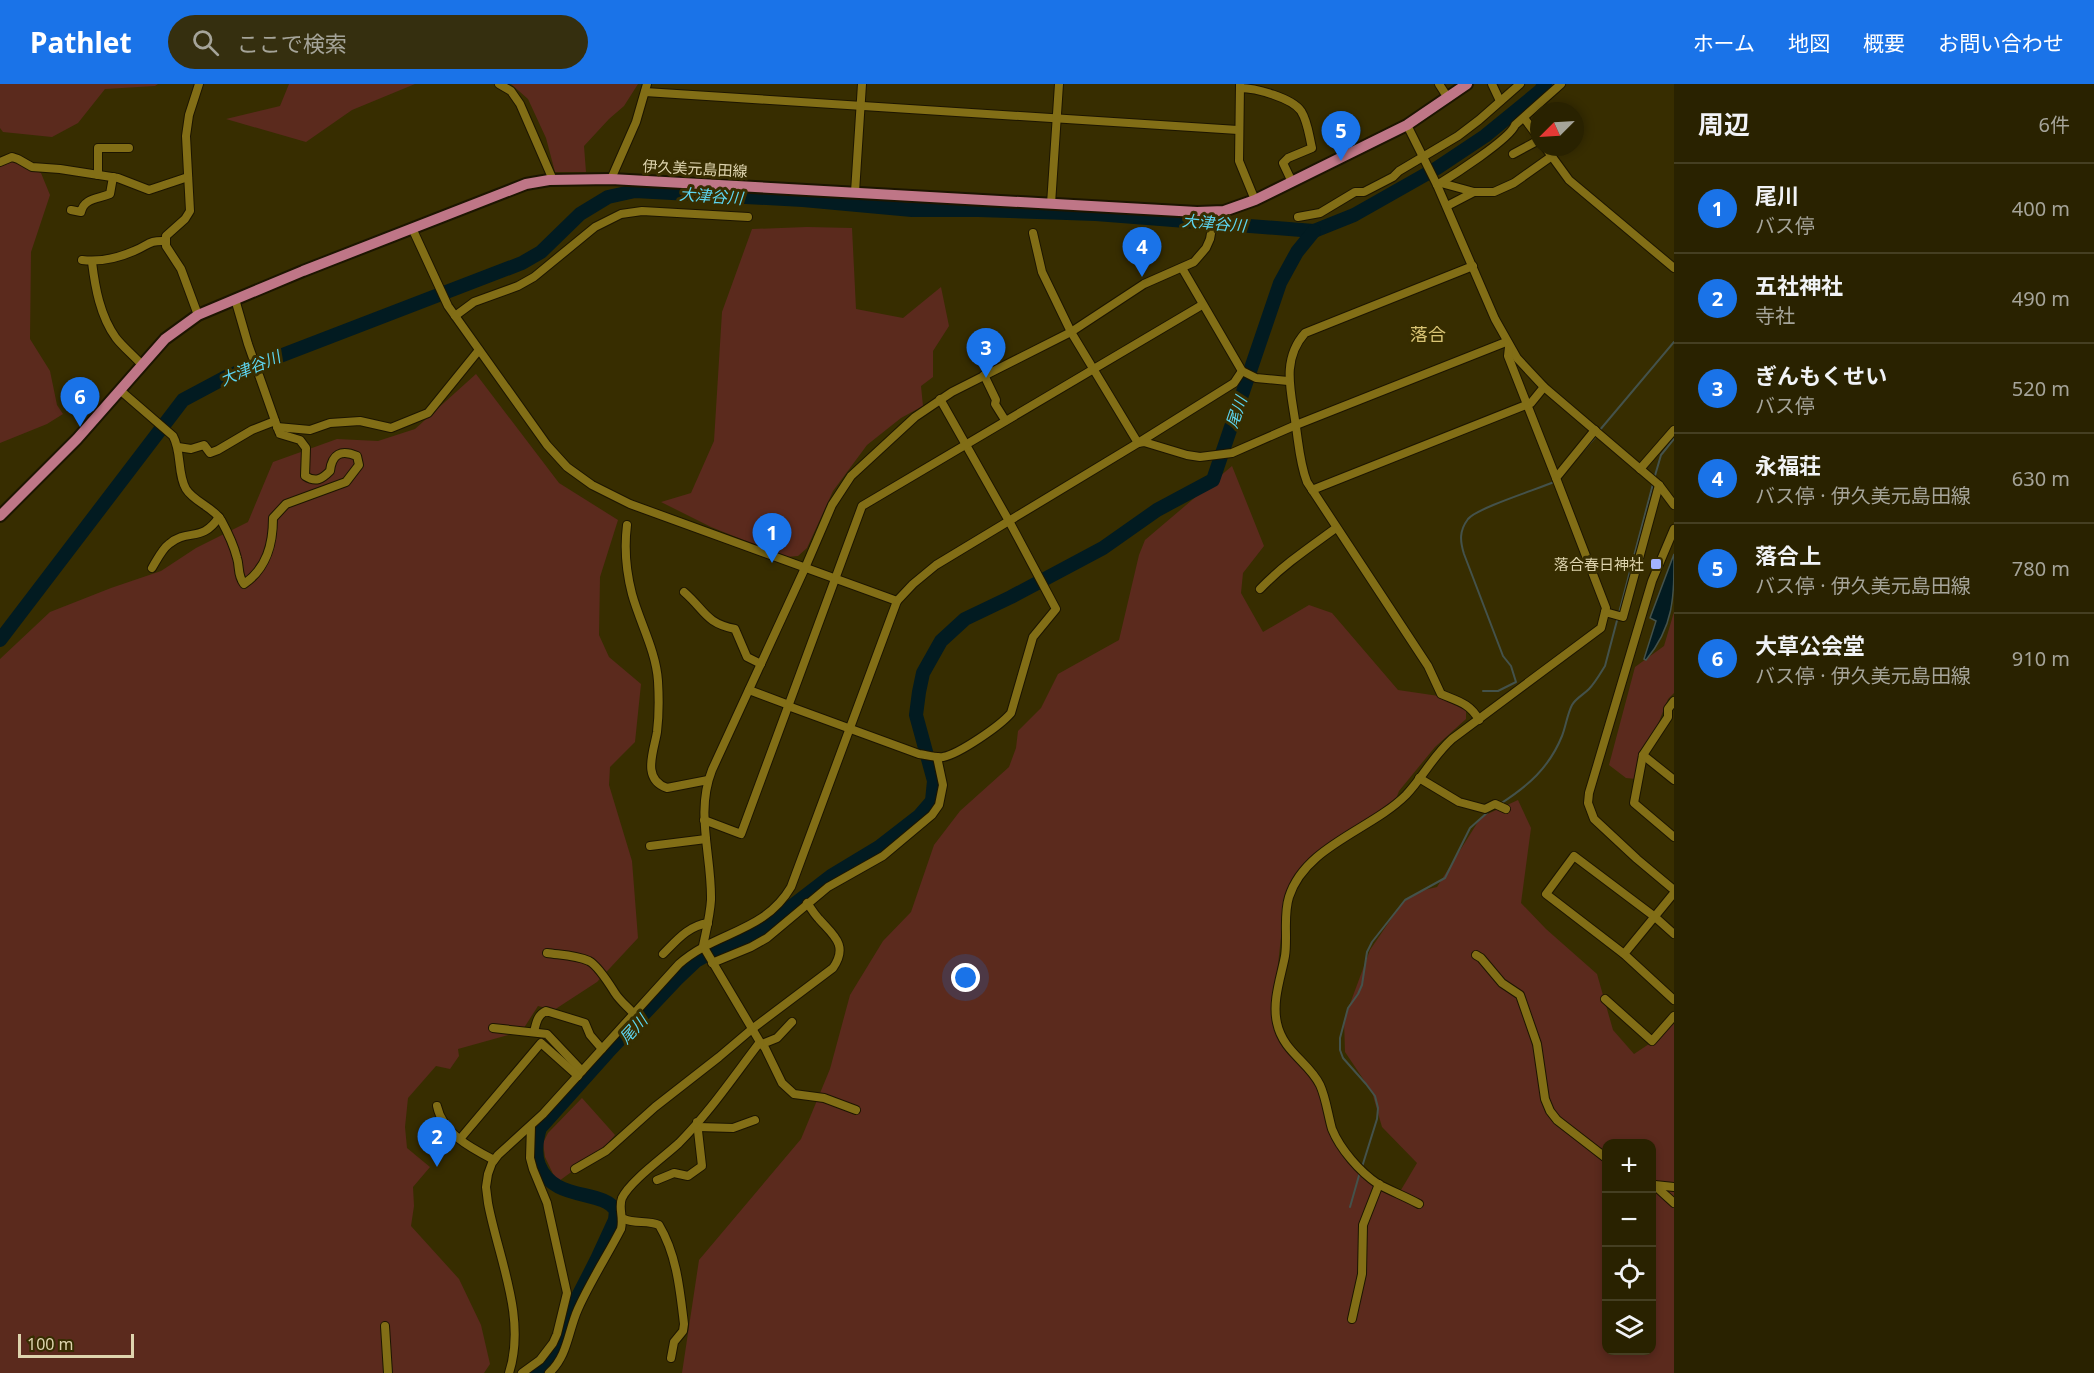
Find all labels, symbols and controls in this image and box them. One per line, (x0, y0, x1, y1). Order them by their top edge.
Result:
search box (168, 15, 588, 69)
text: Pathlet (30, 23, 132, 61)
icon: search (189, 26, 222, 59)
text: ここで検索 (237, 28, 347, 58)
text: ホーム (1693, 29, 1755, 57)
text: 地図 (1788, 29, 1830, 57)
text: 概要 (1863, 29, 1905, 57)
text: お問い合わせ (1938, 29, 2064, 57)
north arrow (1530, 102, 1584, 156)
text: 周辺 (1698, 106, 1750, 142)
text: 6件 (2039, 111, 2070, 138)
pin: 5 (1322, 112, 1360, 161)
street label: 伊久美元島田線 (642, 155, 748, 181)
text: 尾川 (1755, 180, 1799, 210)
water label: 大津谷川 (678, 183, 746, 209)
text: 1 (1712, 195, 1723, 222)
text: 400 m (2012, 195, 2070, 222)
water label: 大津谷川 (1181, 209, 1249, 237)
text: バス停 (1755, 212, 1815, 239)
pin: 4 (1122, 228, 1162, 277)
text: 五社神社 (1755, 270, 1843, 300)
text: 2 (1712, 285, 1723, 312)
text: 490 m (2012, 285, 2070, 312)
text: 寺社 (1755, 302, 1795, 329)
district label: 落合 (1410, 322, 1446, 346)
pin: 3 (966, 328, 1006, 378)
water label: 大津谷川 (216, 345, 286, 391)
text: ぎんもくせい (1755, 360, 1887, 390)
text: 3 (1712, 375, 1723, 402)
text: 520 m (2012, 375, 2070, 402)
pin: 6 (60, 378, 100, 427)
water label: 尾川 (1220, 391, 1252, 431)
text: バス停 (1755, 392, 1815, 419)
text: 永福荘 (1755, 450, 1821, 480)
text: 4 (1712, 465, 1723, 492)
text: 630 m (2012, 465, 2070, 492)
text: バス停 · 伊久美元島田線 (1755, 482, 1971, 509)
pin: 1 (752, 514, 792, 563)
text: 落合上 (1755, 540, 1821, 570)
place label: 落合春日神社 (1554, 554, 1644, 574)
text: 5 (1712, 555, 1723, 582)
text: 780 m (2012, 555, 2070, 582)
marker: 落合春日神社 (1649, 557, 1663, 571)
text: バス停 · 伊久美元島田線 (1755, 572, 1971, 599)
text: 大草公会堂 (1755, 630, 1865, 660)
text: 6 (1712, 645, 1723, 672)
text: 910 m (2012, 645, 2070, 672)
text: バス停 · 伊久美元島田線 (1755, 662, 1971, 689)
your location (951, 963, 980, 992)
water label: 尾川 (614, 1008, 653, 1048)
pin: 2 (418, 1118, 456, 1167)
map controls (1602, 1139, 1656, 1355)
button: + (1602, 1139, 1656, 1193)
button: − (1602, 1193, 1656, 1247)
button: locate (1602, 1247, 1656, 1301)
button: layers (1602, 1301, 1656, 1355)
scale bar (18, 1331, 134, 1358)
text: 100 m (27, 1333, 74, 1355)

